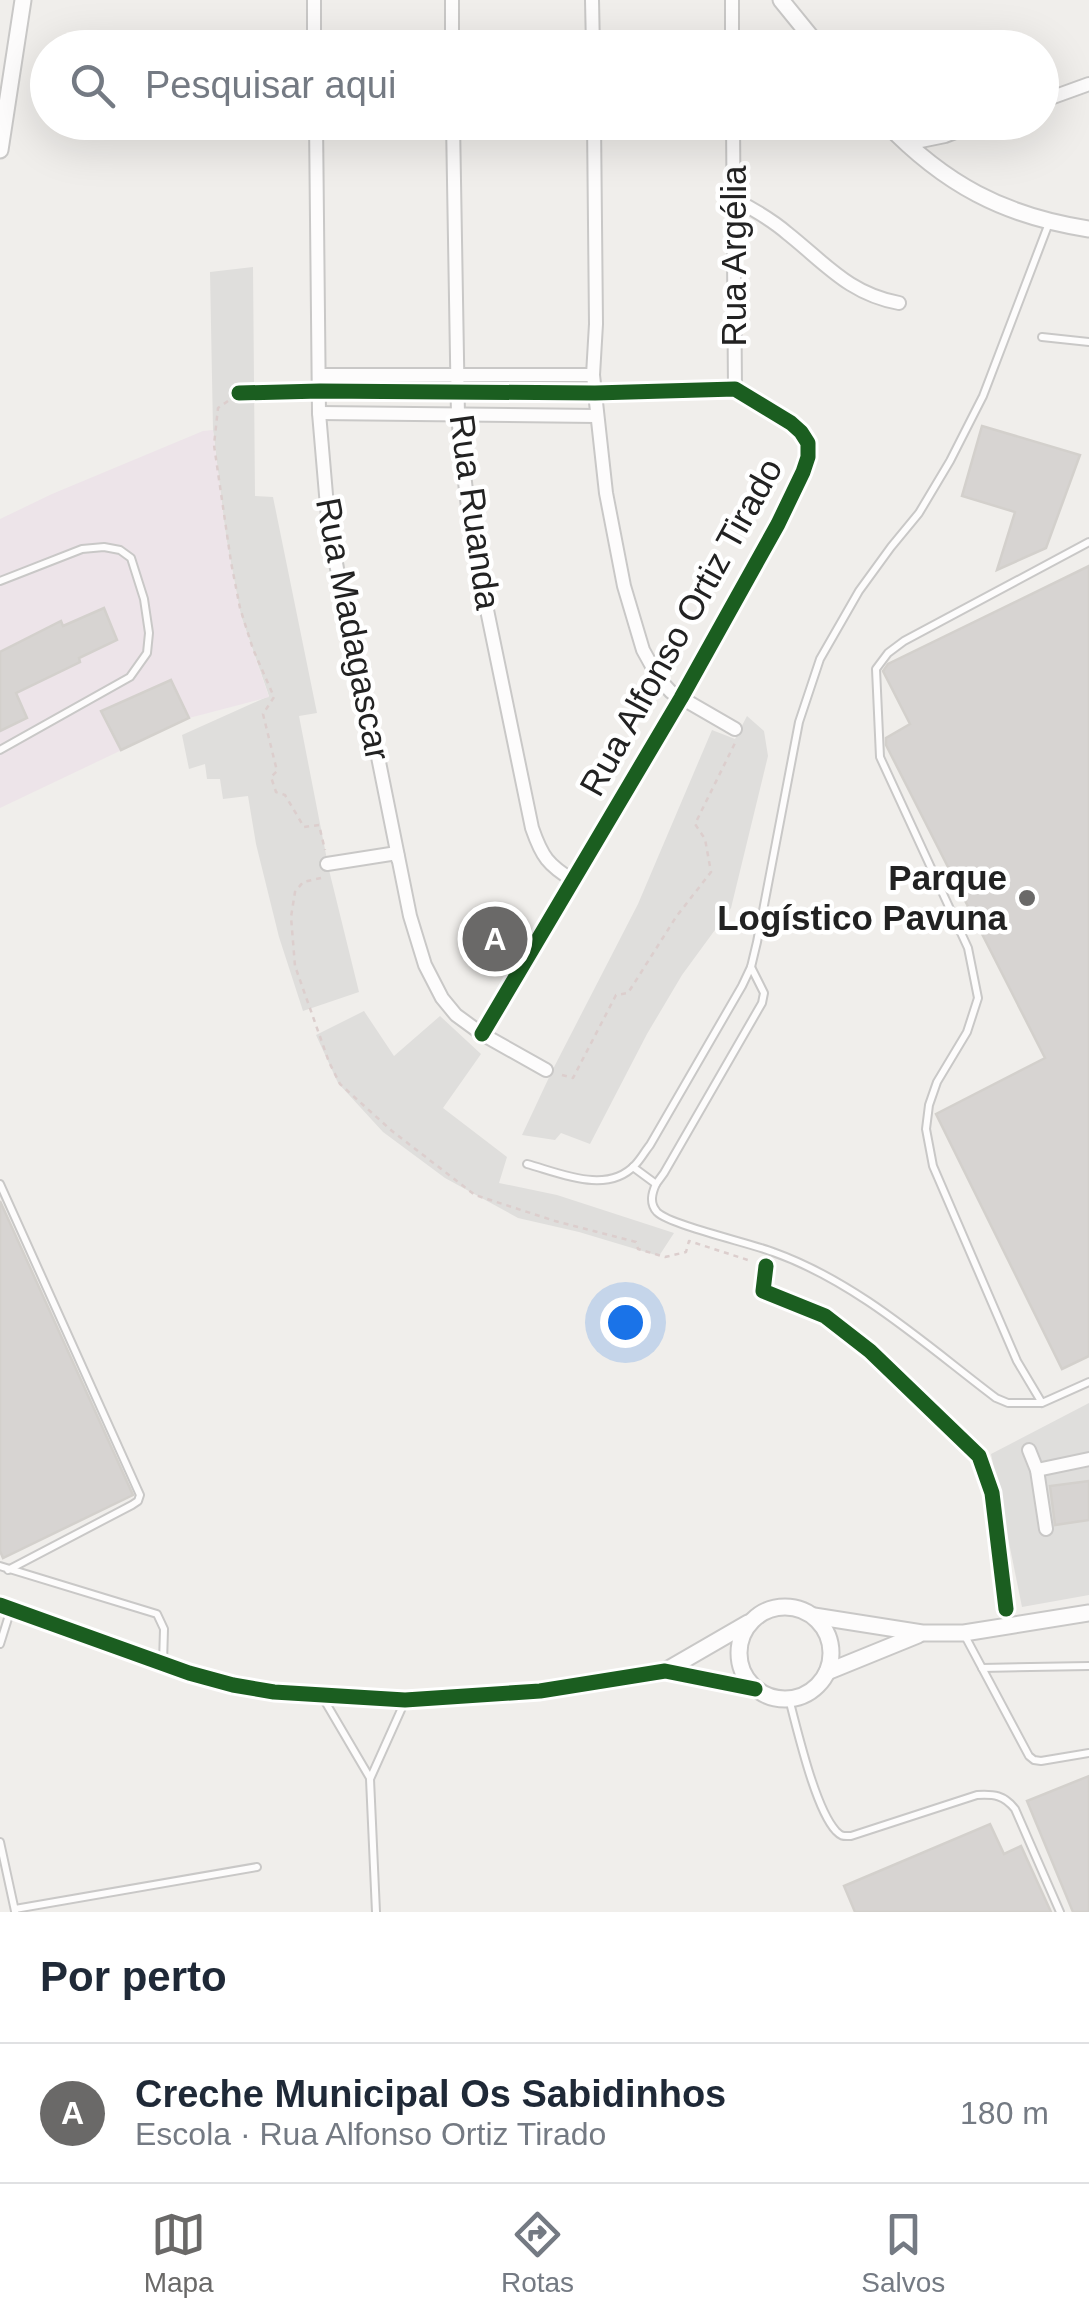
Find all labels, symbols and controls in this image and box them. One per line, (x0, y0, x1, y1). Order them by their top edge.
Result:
search box (30, 30, 1059, 140)
icon: search (65, 58, 120, 113)
text: Pesquisar aqui (145, 64, 396, 106)
street label: Rua Argélia (714, 165, 753, 346)
street label: Rua Ruanda (443, 412, 509, 612)
street label: Rua Alfonso Ortiz Tirado (572, 451, 790, 802)
street label: Rua Madagascar (309, 494, 398, 764)
place label: Parque Logístico Pavuna (717, 858, 1008, 937)
marker: Parque Logístico Pavuna (1016, 887, 1038, 909)
pin: A (462, 902, 528, 976)
your location (600, 1297, 651, 1348)
text: Por perto (40, 1953, 227, 2000)
text: Creche Municipal Os Sabidinhos (135, 2073, 726, 2115)
text: A (61, 2095, 84, 2131)
text: 180 m (960, 2095, 1049, 2131)
text: Escola · Rua Alfonso Ortiz Tirado (135, 2116, 606, 2152)
tab: Mapa (144, 2207, 214, 2299)
tab: Rotas (501, 2207, 574, 2299)
tab: Salvos (861, 2207, 945, 2299)

